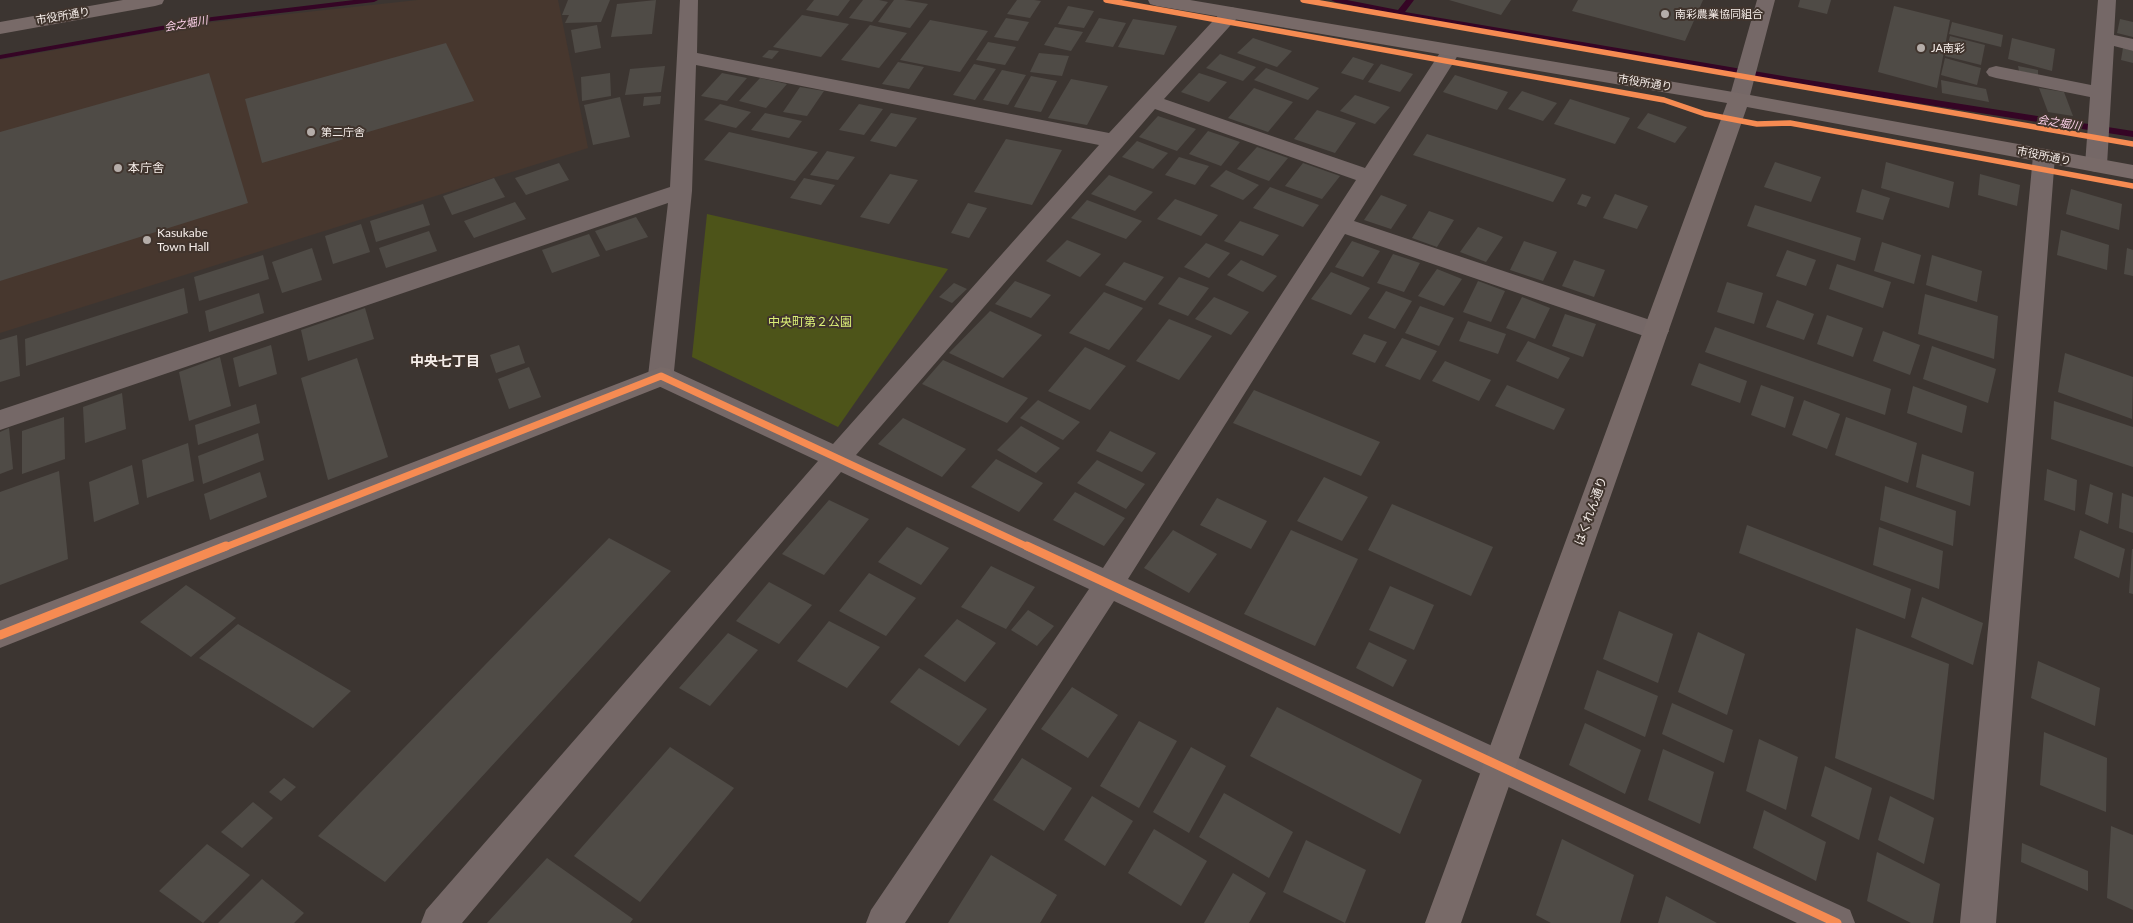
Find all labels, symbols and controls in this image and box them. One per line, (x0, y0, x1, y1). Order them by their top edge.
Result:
street label: 市役所通り (35, 5, 91, 27)
place label: 南彩農業協同組合 (1675, 7, 1763, 21)
marker: 南彩農業協同組合 (1659, 8, 1671, 20)
water label: 会之堀川 (163, 14, 209, 34)
place label: JA南彩 (1931, 41, 1965, 55)
marker: JA南彩 (1915, 42, 1927, 54)
street label: 市役所通り (1617, 72, 1673, 94)
water label: 会之堀川 (2036, 113, 2082, 133)
place label: 第二庁舎 (321, 125, 365, 139)
marker: 第二庁舎 (305, 126, 317, 138)
street label: 市役所通り (2016, 144, 2072, 168)
place label: 本庁舎 (128, 161, 164, 175)
marker: 本庁舎 (112, 162, 124, 174)
place label: Kasukabe Town Hall (157, 226, 209, 254)
marker: Kasukabe Town Hall (141, 234, 153, 246)
park label: 中央町第２公園 (768, 315, 852, 329)
district label: 中央七丁目 (410, 353, 480, 369)
street label: はくれん通り (1572, 475, 1610, 547)

